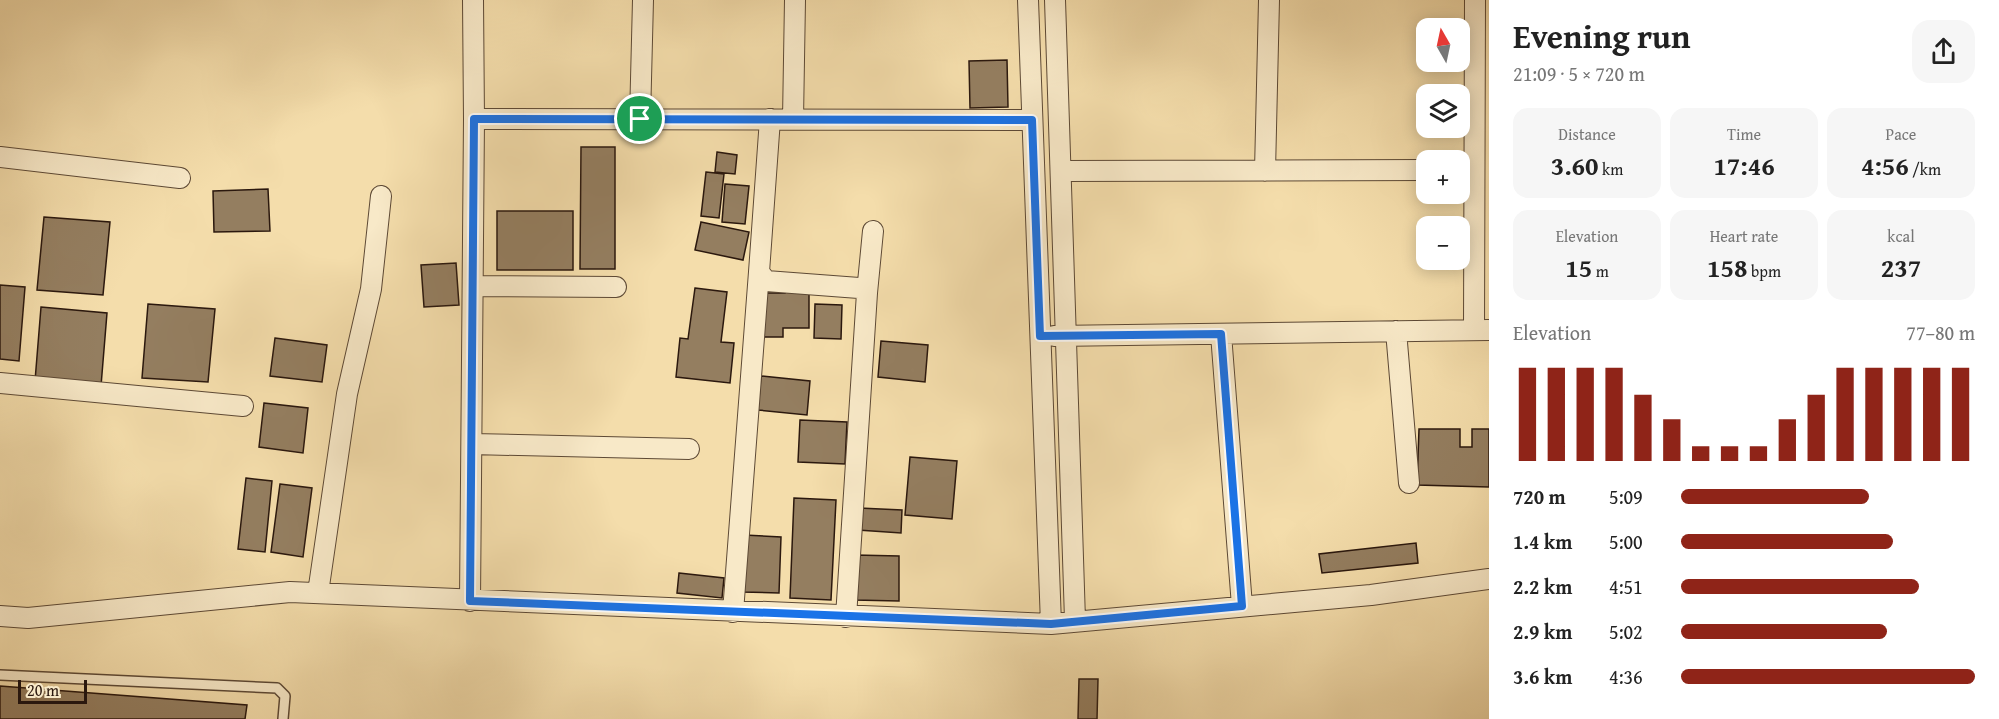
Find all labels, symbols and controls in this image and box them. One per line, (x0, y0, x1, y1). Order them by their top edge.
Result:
text: Evening run (1513, 12, 1690, 60)
north arrow (1416, 18, 1470, 72)
map controls (1416, 18, 1470, 270)
button: share (1912, 20, 1975, 83)
text: 21:09 · 5 × 720 m (1513, 59, 1645, 88)
button: layers (1416, 84, 1470, 138)
pin (614, 93, 665, 144)
icon: arrive (623, 102, 656, 135)
text: Distance (1558, 122, 1616, 146)
text: Time (1727, 122, 1761, 146)
text: Pace (1886, 122, 1916, 146)
text: 3.60 (1551, 146, 1599, 185)
text: 17:46 (1713, 146, 1775, 185)
text: 4:56 (1861, 146, 1909, 185)
button: + (1416, 150, 1470, 204)
text: km (1599, 157, 1623, 181)
text: /km (1909, 157, 1941, 181)
button: − (1416, 216, 1470, 270)
text: Elevation (1556, 224, 1618, 248)
text: Heart rate (1710, 224, 1778, 248)
text: kcal (1887, 224, 1915, 248)
text: 15 (1565, 248, 1592, 287)
text: 158 (1707, 248, 1747, 287)
text: 237 (1881, 248, 1921, 287)
text: m (1592, 259, 1609, 283)
text: bpm (1747, 259, 1781, 283)
text: Elevation (1513, 318, 1591, 347)
text: 77–80 m (1906, 318, 1975, 347)
text: 720 m (1513, 482, 1566, 511)
text: 5:09 (1609, 482, 1643, 511)
text: 1.4 km (1513, 527, 1572, 556)
text: 5:00 (1609, 527, 1643, 556)
text: 2.2 km (1513, 572, 1572, 601)
text: 4:51 (1609, 572, 1643, 601)
text: 2.9 km (1513, 617, 1572, 646)
text: 5:02 (1609, 617, 1643, 646)
text: 3.6 km (1513, 662, 1572, 691)
text: 4:36 (1609, 662, 1643, 691)
scale bar (18, 677, 87, 704)
text: 20 m (27, 678, 59, 702)

